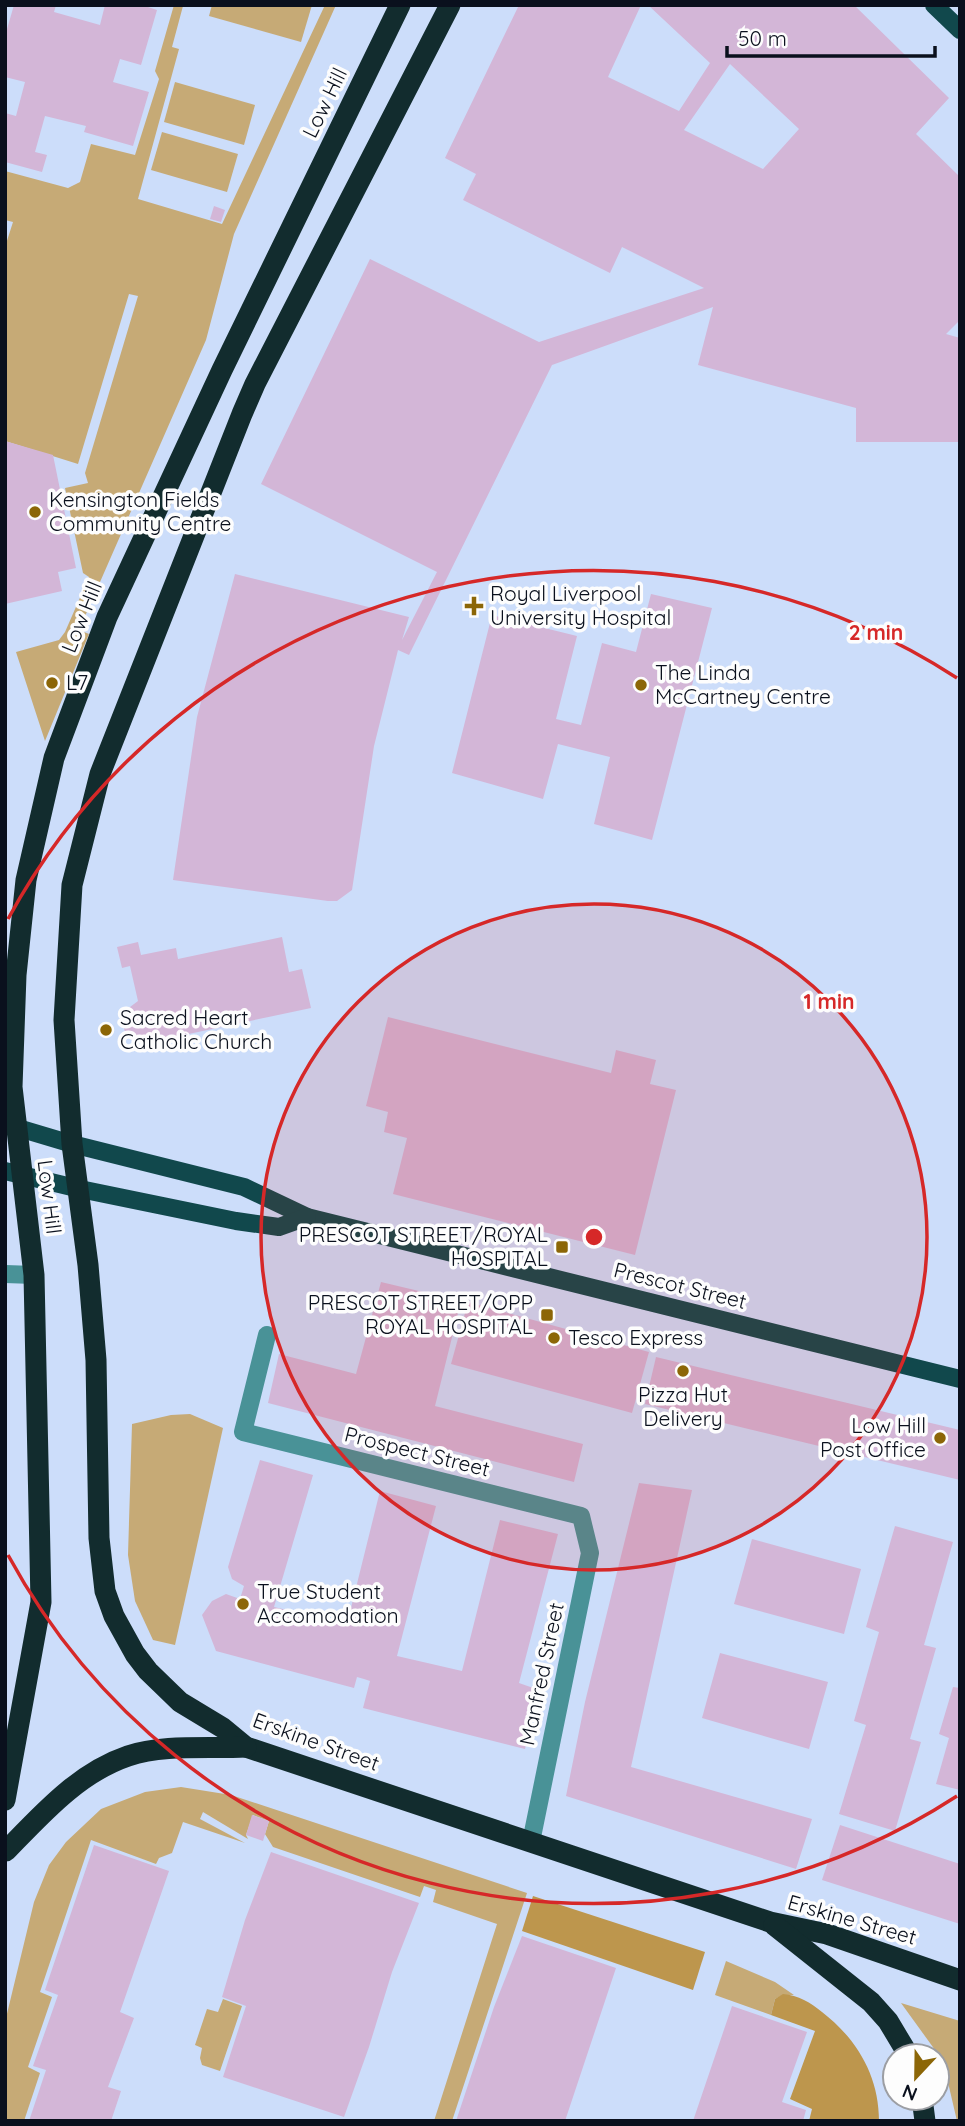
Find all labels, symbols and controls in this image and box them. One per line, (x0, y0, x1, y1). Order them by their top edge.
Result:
scale bar (727, 14, 935, 58)
text: 50 m (738, 25, 787, 51)
street label: Low Hill (296, 63, 352, 142)
place label: Kensington Fields Community Centre (49, 486, 231, 536)
marker: Kensington Fields Community Centre (27, 504, 43, 520)
street label: Low Hill (55, 577, 107, 656)
place label: Royal Liverpool University Hospital (490, 580, 671, 630)
marker: Royal Liverpool University Hospital (464, 596, 484, 616)
text: 2 min (849, 619, 903, 645)
place label: The Linda McCartney Centre (655, 659, 831, 709)
place label: L7 (66, 669, 88, 695)
marker: L7 (44, 675, 60, 691)
marker: The Linda McCartney Centre (633, 677, 649, 693)
text: 1 min (804, 988, 854, 1014)
place label: Sacred Heart Catholic Church (120, 1004, 272, 1054)
marker: Sacred Heart Catholic Church (98, 1022, 114, 1038)
street label: Low Hill (33, 1158, 67, 1236)
place label: PRESCOT STREET/ROYAL HOSPITAL (299, 1221, 548, 1271)
centre of rings (582, 1225, 606, 1249)
marker: PRESCOT STREET/ROYAL HOSPITAL (554, 1239, 570, 1255)
street label: Prescot Street (611, 1256, 749, 1314)
place label: PRESCOT STREET/OPP ROYAL HOSPITAL (308, 1289, 533, 1339)
marker: PRESCOT STREET/OPP ROYAL HOSPITAL (539, 1307, 555, 1323)
place label: Tesco Express (568, 1324, 703, 1350)
marker: Tesco Express (546, 1330, 562, 1346)
marker: Pizza Hut Delivery (675, 1363, 691, 1379)
place label: Pizza Hut Delivery (638, 1381, 728, 1431)
place label: Low Hill Post Office (820, 1412, 926, 1462)
street label: Prospect Street (342, 1420, 492, 1482)
marker: Low Hill Post Office (932, 1430, 948, 1446)
place label: True Student Accomodation (257, 1578, 399, 1628)
marker: True Student Accomodation (235, 1596, 251, 1612)
street label: Manfred Street (513, 1600, 569, 1747)
street label: Erskine Street (250, 1706, 383, 1776)
street label: Erskine Street (785, 1888, 920, 1950)
north arrow (881, 2042, 951, 2112)
text: N (899, 2079, 921, 2107)

